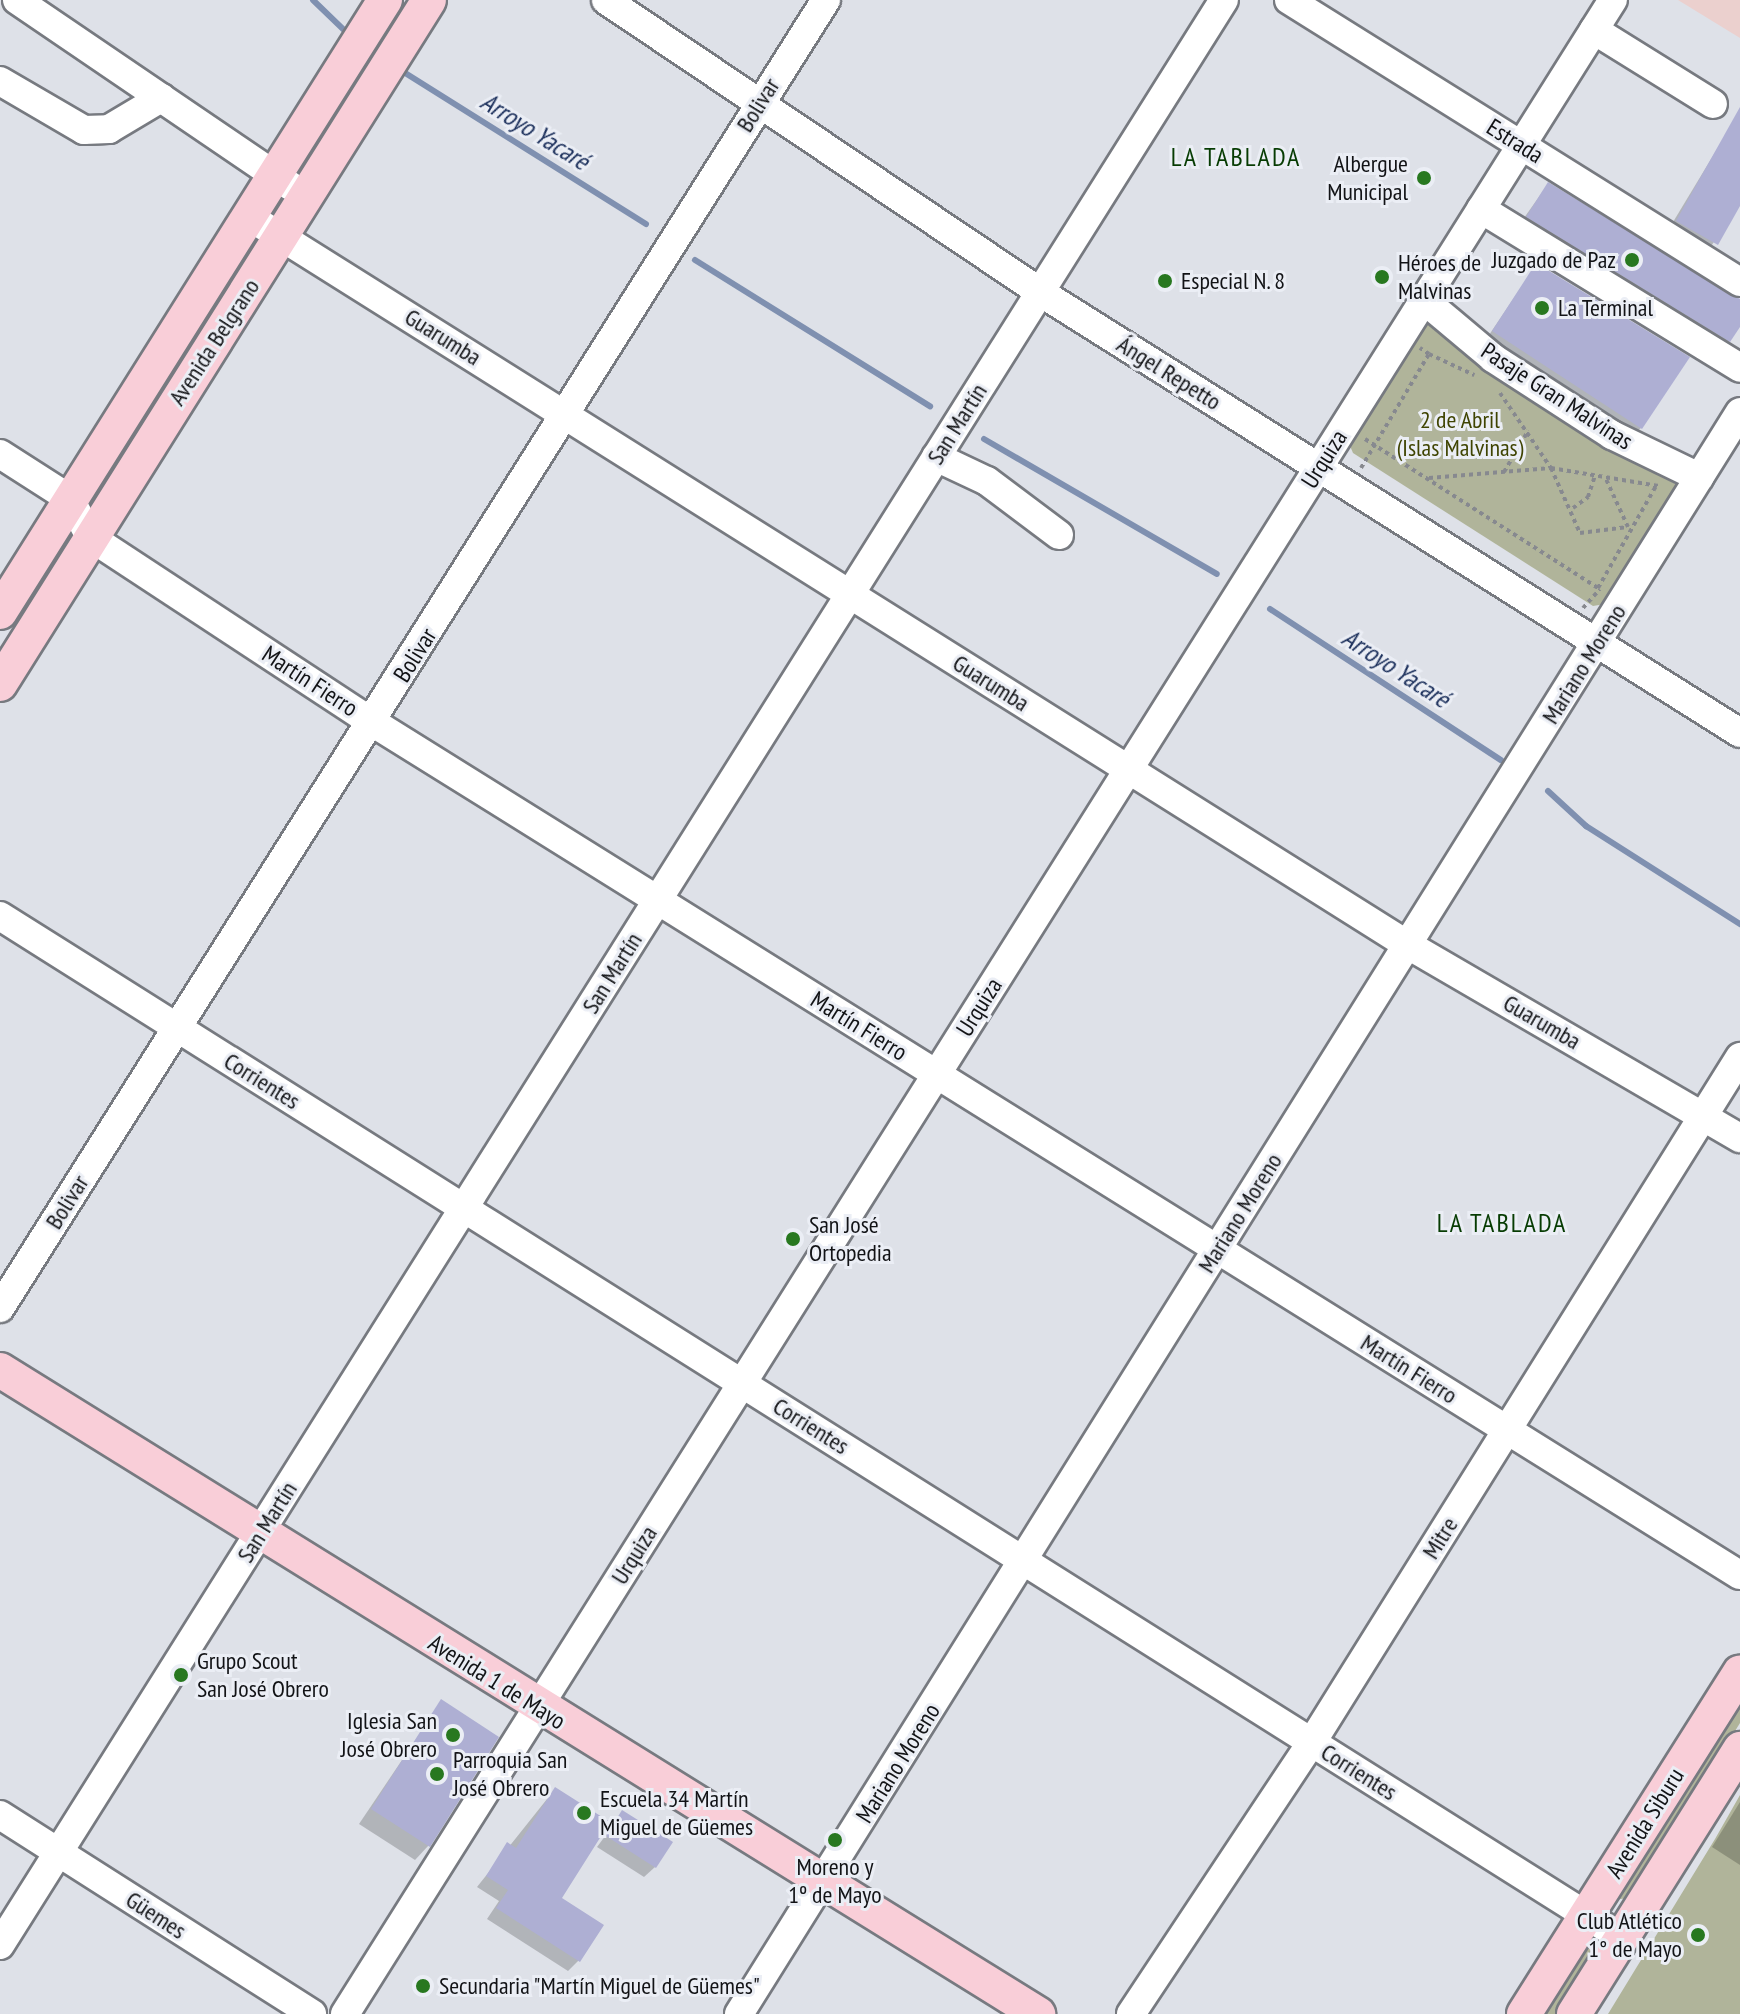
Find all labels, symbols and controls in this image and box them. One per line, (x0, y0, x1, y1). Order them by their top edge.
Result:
street label: Bolivar (730, 73, 786, 137)
water label: Arroyo Yacaré (475, 85, 595, 177)
street label: Estrada (1481, 113, 1549, 169)
district label: LA TABLADA (1170, 141, 1302, 173)
place label: Albergue Municipal (1327, 150, 1408, 206)
marker: Albergue Municipal (1415, 169, 1433, 187)
place label: Juzgado de Paz (1492, 246, 1616, 274)
place label: Héroes de Malvinas (1398, 249, 1481, 305)
marker: Juzgado de Paz (1623, 251, 1641, 269)
place label: Especial N. 8 (1181, 267, 1287, 295)
marker: Héroes de Malvinas (1373, 268, 1391, 286)
marker: Especial N. 8 (1156, 272, 1174, 290)
street label: Avenida Belgrano (162, 273, 266, 411)
place label: La Terminal (1558, 294, 1654, 322)
marker: La Terminal (1533, 299, 1551, 317)
street label: Guarumba (400, 302, 486, 372)
street label: Ángel Repetto (1112, 330, 1226, 416)
street label: Pasaje Gran Malvinas (1476, 336, 1638, 456)
street label: San Martín (921, 378, 993, 470)
park label: 2 de Abril (Islas Malvinas) (1397, 406, 1523, 462)
street label: Urquiza (1295, 425, 1353, 493)
street label: Mariano Moreno (1536, 599, 1632, 729)
water label: Arroyo Yacaré (1336, 622, 1456, 714)
street label: Bolivar (387, 623, 443, 687)
street label: Martín Fierro (257, 640, 363, 722)
street label: Guarumba (948, 648, 1034, 718)
street label: San Martín (576, 927, 648, 1019)
street label: Urquiza (950, 973, 1008, 1041)
street label: Martín Fierro (806, 985, 912, 1067)
street label: Guarumba (1498, 988, 1586, 1056)
street label: Corrientes (219, 1047, 305, 1115)
street label: Mariano Moreno (1192, 1148, 1288, 1278)
street label: Bolivar (39, 1170, 95, 1234)
district label: LA TABLADA (1436, 1207, 1568, 1239)
place label: San José Ortopedia (809, 1211, 892, 1267)
marker: San José Ortopedia (784, 1230, 802, 1248)
street label: Martín Fierro (1356, 1328, 1462, 1410)
street label: Corrientes (768, 1392, 854, 1460)
street label: San Martín (231, 1476, 303, 1568)
street label: Mitre (1416, 1512, 1464, 1564)
street label: Urquiza (605, 1521, 663, 1589)
street label: Avenida 1 de Mayo (423, 1628, 571, 1736)
place label: Grupo Scout San José Obrero (197, 1647, 329, 1703)
marker: Grupo Scout San José Obrero (172, 1666, 190, 1684)
street label: Mariano Moreno (850, 1698, 946, 1828)
place label: Iglesia San José Obrero (341, 1707, 437, 1763)
marker: Iglesia San José Obrero (444, 1726, 462, 1744)
street label: Corrientes (1316, 1738, 1402, 1806)
place label: Parroquia San José Obrero (453, 1746, 567, 1802)
street label: Avenida Siburu (1600, 1763, 1690, 1883)
marker: Parroquia San José Obrero (428, 1765, 446, 1783)
place label: Escuela 34 Martín Miguel de Güemes (600, 1785, 753, 1841)
marker: Escuela 34 Martín Miguel de Güemes (575, 1804, 593, 1822)
marker: Moreno y 1º de Mayo (826, 1831, 844, 1849)
place label: Moreno y 1º de Mayo (788, 1853, 882, 1909)
street label: Güemes (121, 1885, 191, 1945)
place label: Club Atlético 1° de Mayo (1576, 1907, 1682, 1963)
marker: Club Atlético 1° de Mayo (1689, 1926, 1707, 1944)
place label: Secundaria "Martín Miguel de Güemes" (439, 1972, 761, 2000)
marker: Secundaria "Martín Miguel de Güemes" (414, 1977, 432, 1995)

